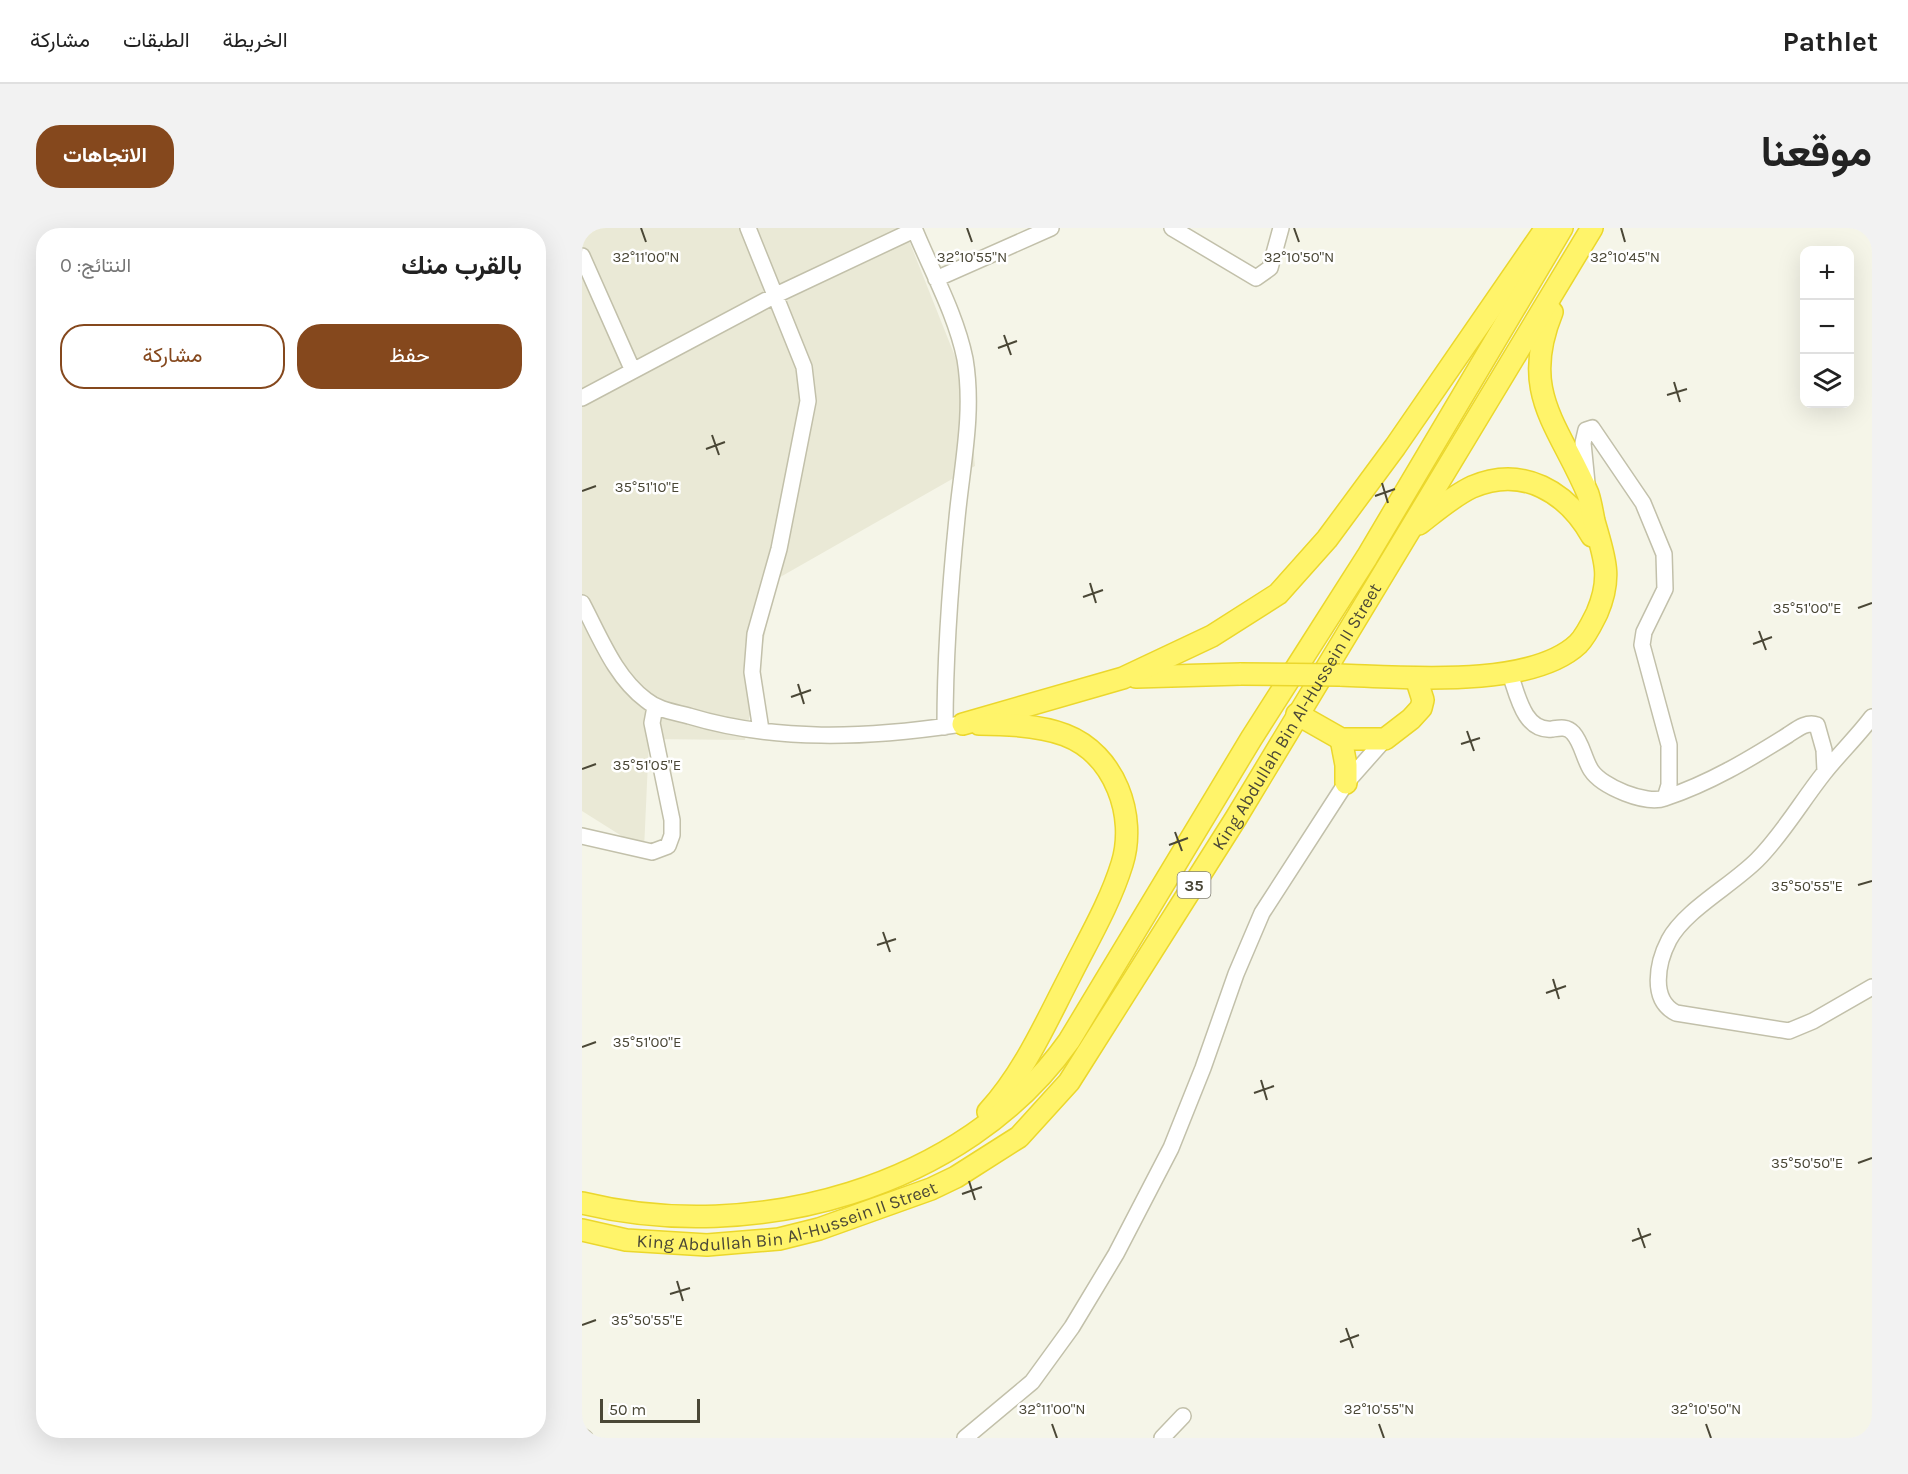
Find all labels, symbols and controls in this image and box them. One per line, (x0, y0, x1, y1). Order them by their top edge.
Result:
text: Pathlet (1782, 25, 1878, 58)
text: مشاركة (30, 28, 90, 52)
text: الطبقات (123, 28, 190, 52)
text: الخريطة (223, 28, 288, 52)
button: الاتجاهات (36, 125, 174, 188)
text: موقعنا (1761, 127, 1872, 177)
map controls (1800, 246, 1854, 408)
button: + (1800, 246, 1854, 300)
text: 32°11'00"N (612, 248, 680, 266)
text: 32°10'55"N (937, 248, 1007, 266)
text: 32°10'50"N (1264, 248, 1334, 266)
text: 32°10'45"N (1590, 248, 1660, 266)
text: بالقرب منك (401, 250, 522, 281)
text: النتائج: 0 (60, 254, 131, 277)
button: − (1800, 300, 1854, 354)
button: مشاركة (60, 324, 285, 389)
button: حفظ (297, 324, 522, 389)
button: layers (1800, 354, 1854, 408)
text: 35°51'10"E (615, 478, 679, 496)
street label: King Abdullah Bin Al-Hussein II Street (1208, 579, 1386, 854)
text: 35°51'00"E (1773, 599, 1841, 617)
text: 35°51'05"E (613, 756, 681, 774)
road number: 35 (1178, 872, 1210, 898)
text: 35°50'55"E (1771, 877, 1843, 895)
text: 35°51'00"E (613, 1033, 681, 1051)
text: 35°50'50"E (1771, 1154, 1843, 1172)
street label: King Abdullah Bin Al-Hussein II Street (636, 1177, 941, 1256)
text: 35°50'55"E (611, 1311, 683, 1329)
scale bar (600, 1396, 700, 1424)
text: 50 m (609, 1400, 646, 1419)
text: 32°11'00"N (1018, 1400, 1086, 1418)
text: 32°10'55"N (1344, 1400, 1414, 1418)
text: 32°10'50"N (1671, 1400, 1741, 1418)

